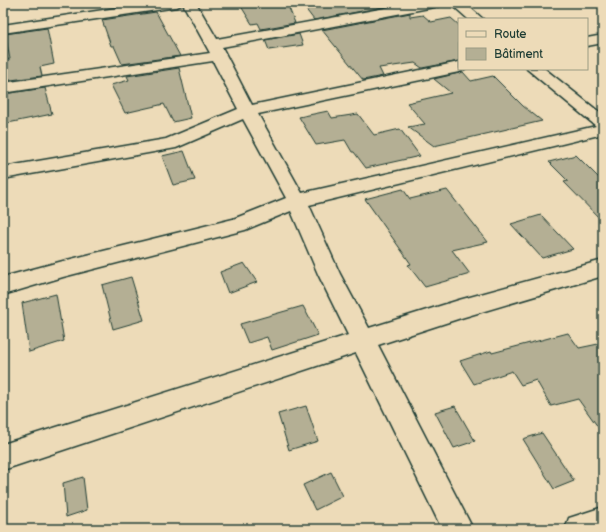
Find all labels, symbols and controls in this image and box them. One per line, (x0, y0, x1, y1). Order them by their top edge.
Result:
legend (458, 18, 588, 70)
text: Route (494, 27, 526, 42)
text: Bâtiment (494, 47, 543, 62)

